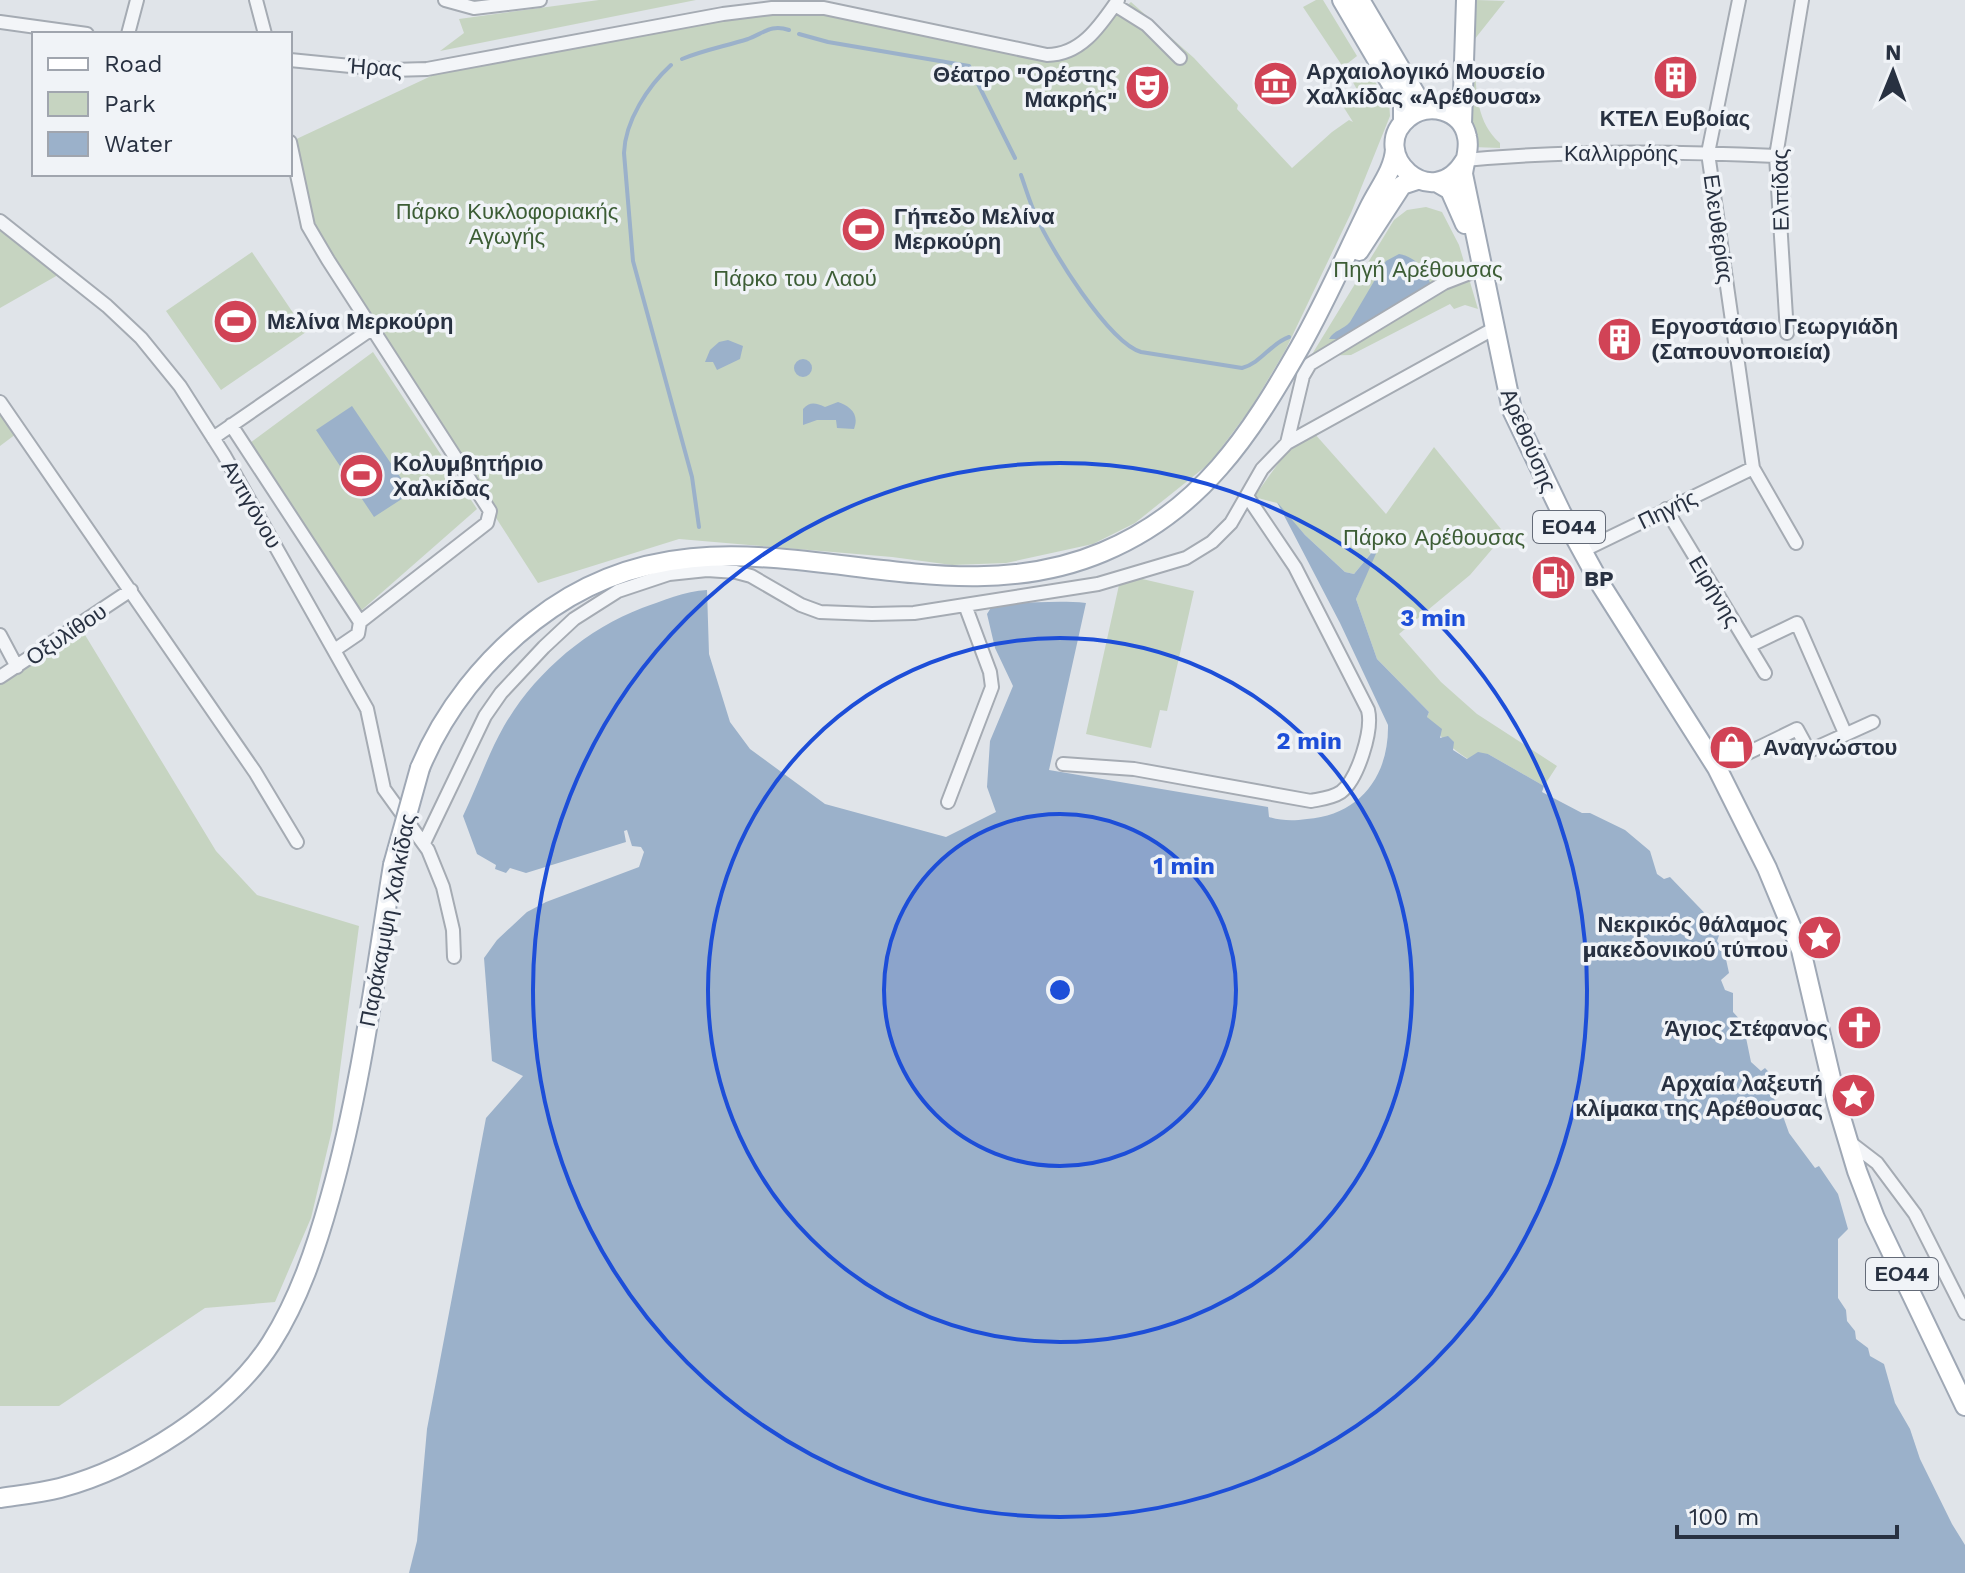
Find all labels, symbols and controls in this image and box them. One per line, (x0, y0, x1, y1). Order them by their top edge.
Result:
legend (32, 32, 292, 176)
north arrow (1853, 32, 1933, 112)
text: N (1885, 40, 1902, 65)
text: Road (104, 50, 163, 78)
street label: Ήρας (346, 53, 403, 82)
building icon: ΚΤΕΛ Ευβοίας (1651, 53, 1699, 101)
place label: Αρχαιολογικό Μουσείο Χαλκίδας «Αρέθουσα» (1306, 59, 1545, 109)
museum icon: Αρχαιολογικό Μουσείο Χαλκίδας «Αρέθουσα» (1251, 60, 1299, 108)
place label: Θέατρο "Ορέστης Μακρής" (933, 62, 1117, 112)
theatre icon: Θέατρο "Ορέστης Μακρής" (1124, 63, 1172, 111)
text: Park (104, 90, 156, 118)
place label: ΚΤΕΛ Ευβοίας (1600, 106, 1750, 131)
text: Water (104, 130, 173, 158)
street label: Καλλιρρόης (1564, 141, 1678, 166)
street label: Ελπίδας (1767, 149, 1794, 231)
street label: Ελευθερίας (1698, 173, 1739, 285)
park label: Πάρκο Κυκλοφοριακής Αγωγής (396, 199, 618, 249)
place label: Γήπεδο Μελίνα Μερκούρη (894, 204, 1055, 254)
sports icon: Γήπεδο Μελίνα Μερκούρη (839, 205, 887, 253)
park label: Πηγή Αρέθουσας (1333, 257, 1503, 282)
park label: Πάρκο του Λαού (713, 266, 877, 291)
sports icon: Μελίνα Μερκούρη (212, 297, 260, 345)
place label: Μελίνα Μερκούρη (267, 309, 453, 334)
place label: Εργοστάσιο Γεωργιάδη (Σαπουνοποιεία) (1651, 314, 1898, 364)
building icon: Εργοστάσιο Γεωργιάδη (Σαπουνοποιεία) (1596, 315, 1644, 363)
street label: Αρεθούσης (1496, 385, 1562, 496)
place label: Κολυμβητήριο Χαλκίδας (393, 451, 543, 501)
sports icon: Κολυμβητήριο Χαλκίδας (338, 452, 386, 500)
street label: Αντιγόνου (216, 456, 287, 553)
street label: Πηγής (1634, 485, 1701, 534)
road number: ΕΟ44 (1533, 511, 1605, 543)
park label: Πάρκο Αρέθουσας (1343, 525, 1525, 550)
street label: Ειρήνης (1684, 551, 1745, 631)
fuel station icon: BP (1529, 554, 1577, 602)
place label: BP (1584, 566, 1614, 591)
street label: Οξυλίθου (21, 598, 111, 670)
text: 3 min (1400, 604, 1466, 632)
shop icon: Αναγνώστου (1708, 723, 1756, 771)
text: 2 min (1276, 727, 1342, 755)
place label: Αναγνώστου (1763, 735, 1897, 760)
street label: Παράκαμψη Χαλκίδας (355, 812, 420, 1029)
text: 1 min (1153, 852, 1215, 880)
place label: Νεκρικός θάλαμος μακεδονικού τύπου (1583, 912, 1788, 962)
place icon: Νεκρικός θάλαμος μακεδονικού τύπου (1795, 913, 1843, 961)
centre of rings (1046, 976, 1074, 1004)
church icon: Άγιος Στέφανος (1835, 1004, 1883, 1052)
place label: Άγιος Στέφανος (1664, 1016, 1828, 1041)
place label: Αρχαία λαξευτή κλίμακα της Αρέθουσας (1575, 1071, 1823, 1121)
place icon: Αρχαία λαξευτή κλίμακα της Αρέθουσας (1830, 1072, 1878, 1120)
road number: ΕΟ44 (1866, 1258, 1938, 1290)
scale bar (1677, 1489, 1897, 1539)
text: 100 m (1689, 1503, 1759, 1531)

